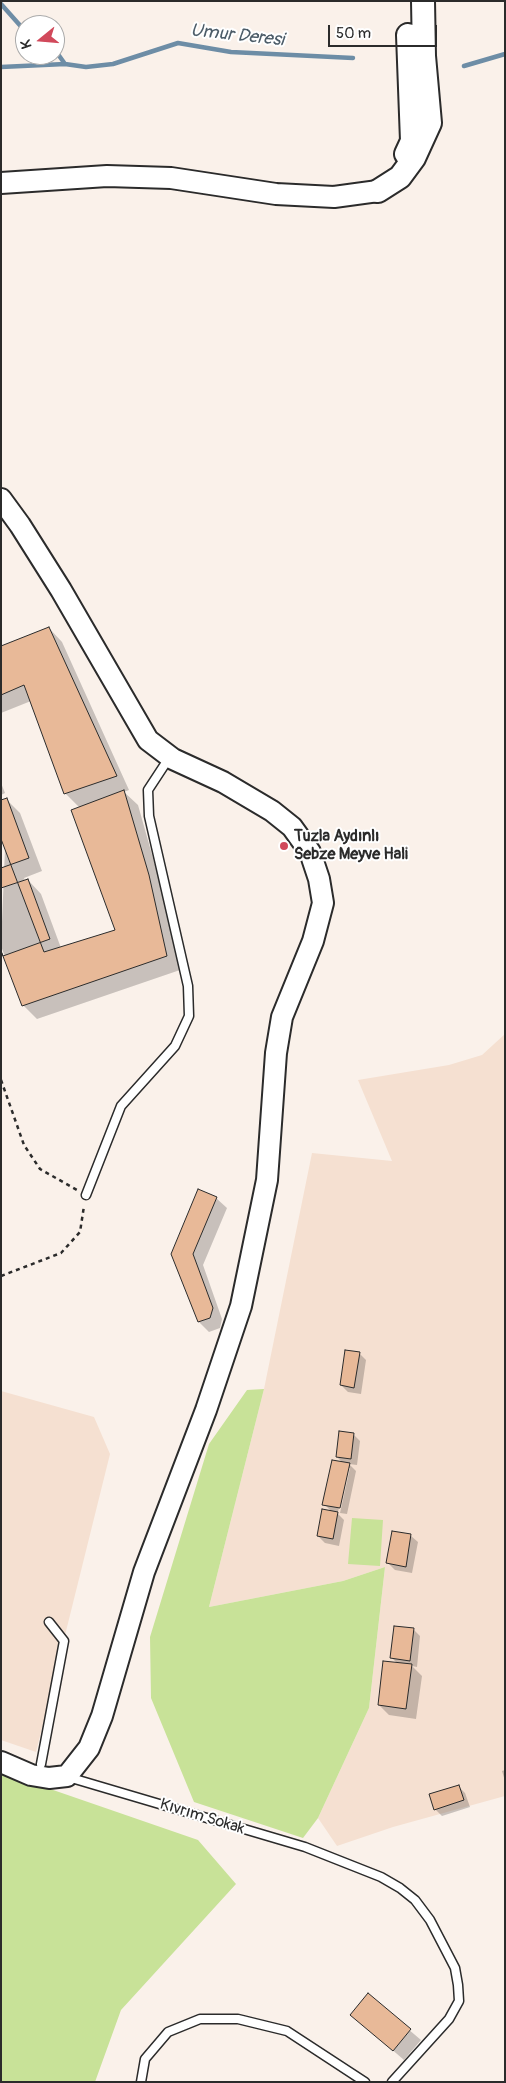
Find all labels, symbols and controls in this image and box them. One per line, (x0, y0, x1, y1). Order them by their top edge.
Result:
north arrow (15, 15, 65, 65)
scale bar (331, 15, 440, 47)
water label: Umur Deresi (189, 20, 285, 52)
text: 50 m (336, 24, 371, 43)
text: K (17, 38, 36, 51)
place label: Tuzla Aydınlı Sebze Meyve Hali (294, 827, 408, 865)
marker: Tuzla Aydınlı Sebze Meyve Hali (278, 840, 290, 852)
street label: Kıvrım Sokak (157, 1795, 247, 1839)

